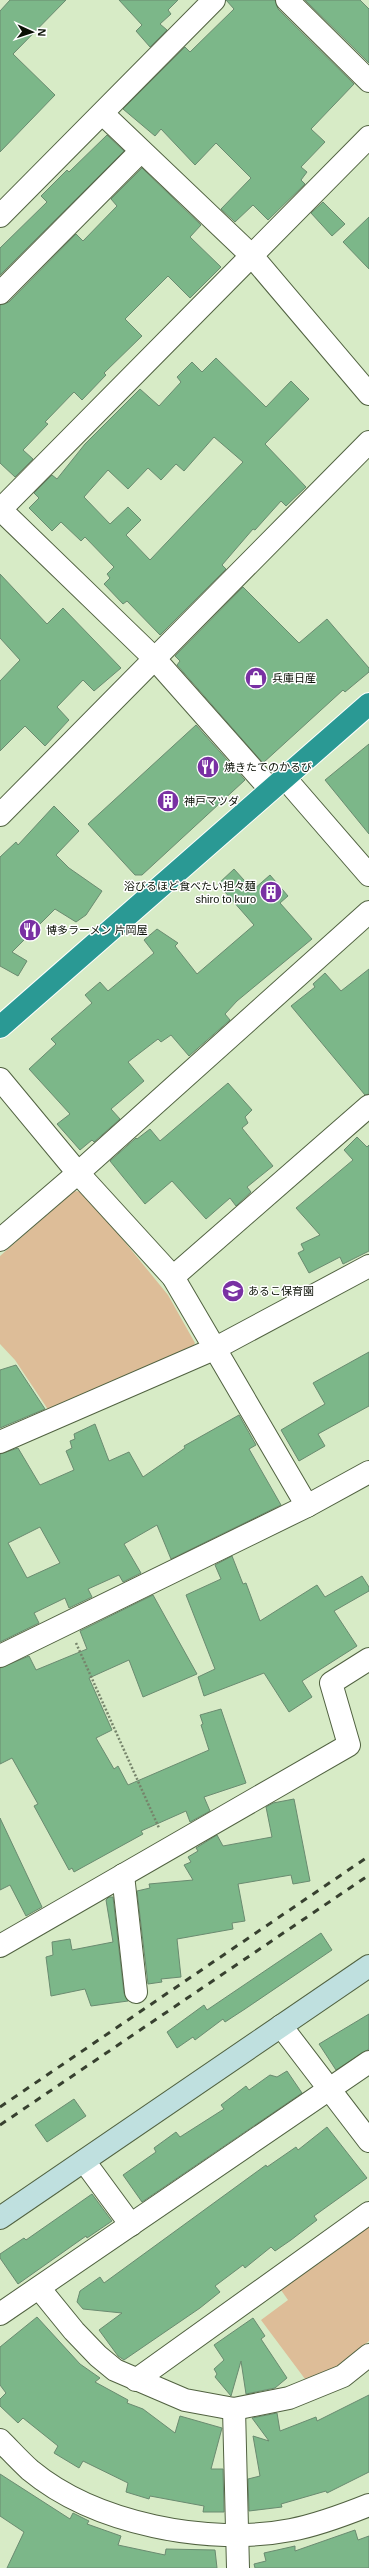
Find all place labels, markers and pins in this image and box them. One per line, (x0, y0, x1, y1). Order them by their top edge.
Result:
shop icon: 兵庫日産 (243, 665, 269, 691)
place label: 兵庫日産 (272, 672, 316, 684)
restaurant icon: 焼きたてのかるび (195, 754, 221, 780)
place label: 焼きたてのかるび (224, 761, 312, 773)
building icon: 神戸マツダ (155, 788, 181, 814)
place label: 神戸マツダ (184, 795, 239, 807)
building icon: 浴びるほど食べたい担々麺 shiro to kuro (258, 879, 284, 905)
place label: 浴びるほど食べたい担々麺 shiro to kuro (124, 880, 256, 905)
restaurant icon: 博多ラーメン 片岡屋 (17, 917, 43, 943)
place label: 博多ラーメン 片岡屋 (46, 924, 148, 936)
school or university icon: あるこ保育園 (220, 1278, 246, 1304)
place label: あるこ保育園 (248, 1285, 314, 1297)

